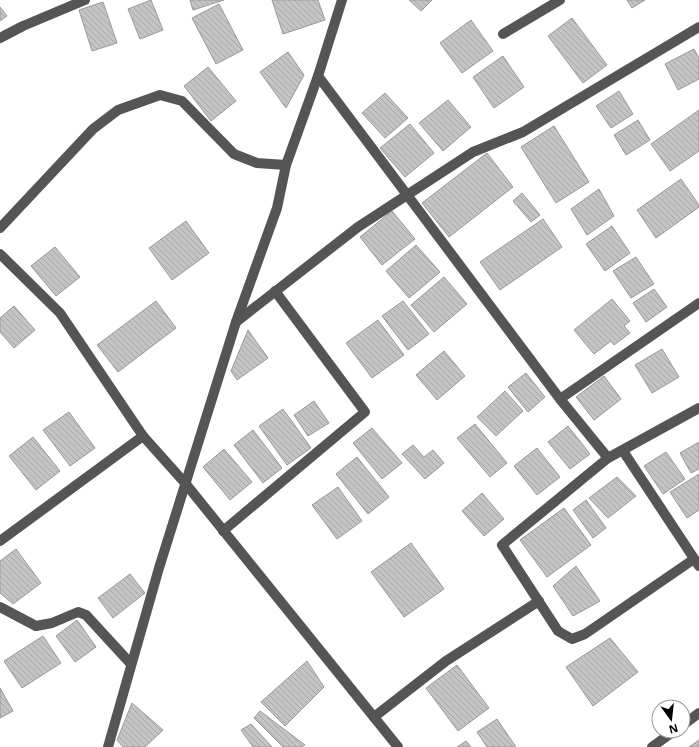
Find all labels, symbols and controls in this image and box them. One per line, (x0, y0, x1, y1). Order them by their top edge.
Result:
north arrow (651, 699, 691, 739)
text: N (667, 721, 680, 738)

